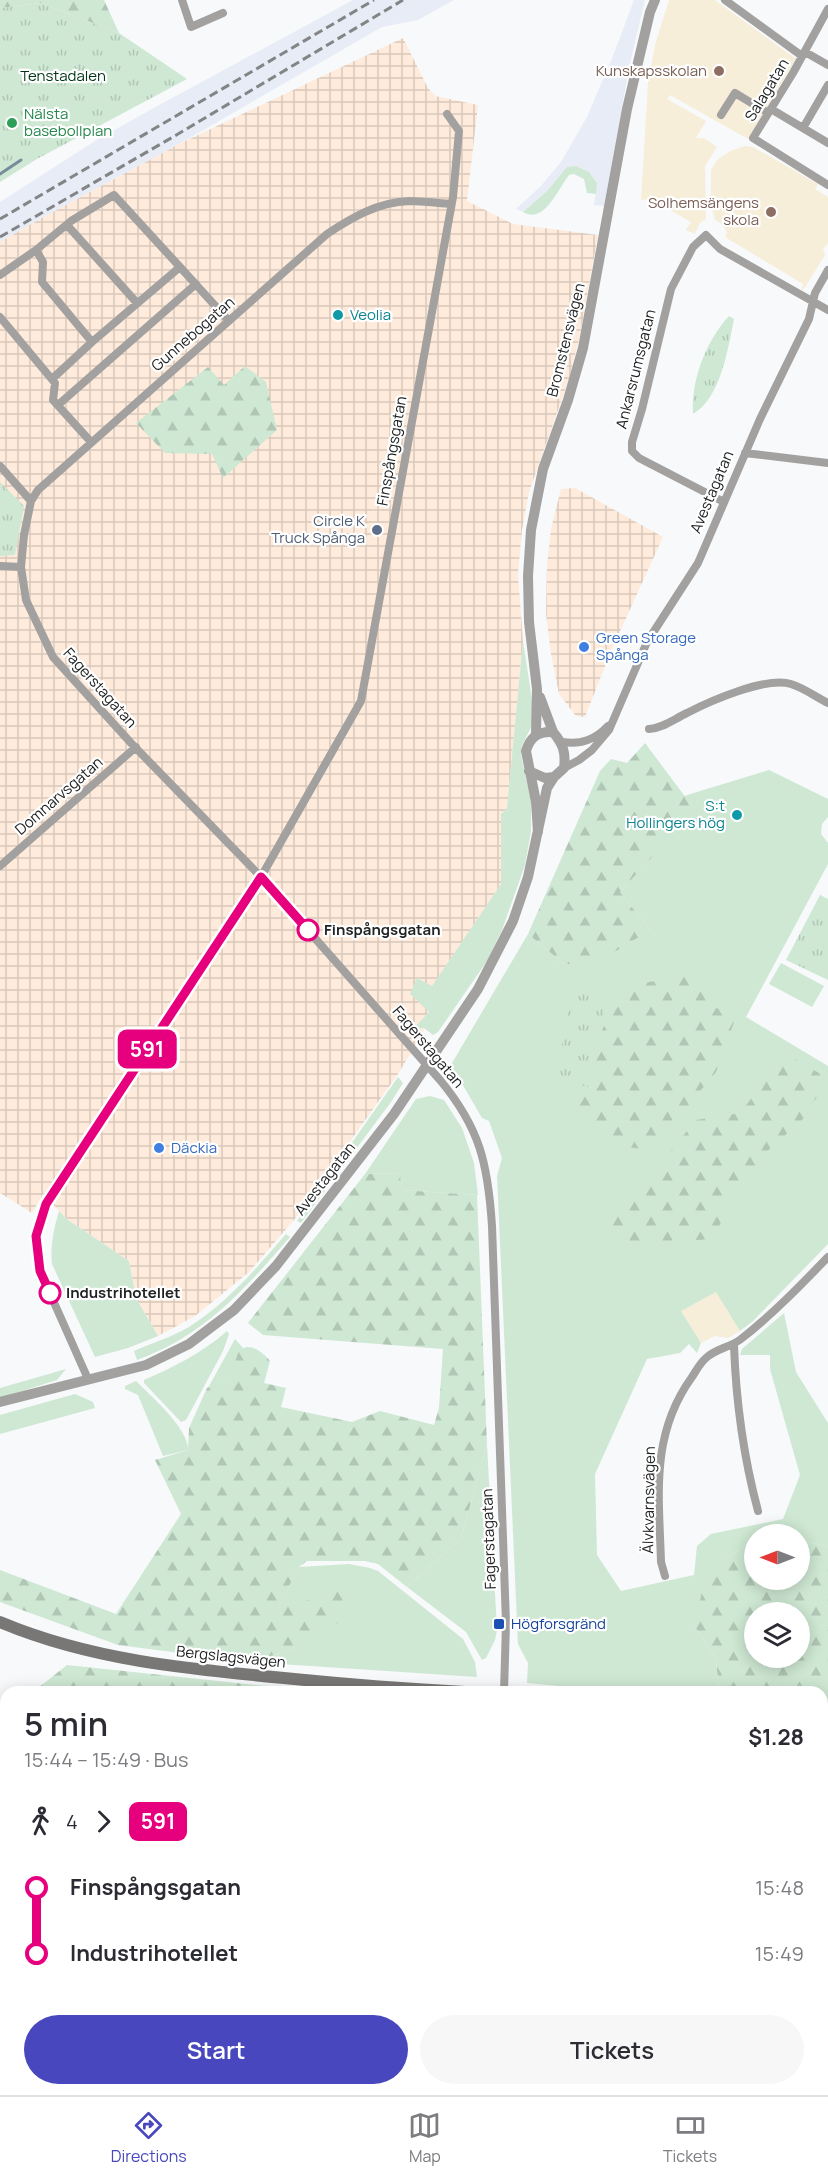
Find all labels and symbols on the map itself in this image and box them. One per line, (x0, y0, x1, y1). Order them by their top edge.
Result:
street label: Salagatan (740, 54, 794, 125)
place label: Kunskapsskolan (596, 60, 707, 81)
marker: Kunskapsskolan (712, 64, 726, 78)
park label: Tenstadalen (20, 65, 106, 86)
place label: Nälsta basebollplan (24, 103, 112, 141)
marker: Nälsta basebollplan (5, 116, 19, 130)
place label: Solhemsängens skola (648, 192, 759, 230)
marker: Solhemsängens skola (764, 205, 778, 219)
street label: Bromstensvägen (541, 281, 590, 399)
street label: Gunnebogatan (146, 291, 239, 376)
place label: Veolia (350, 304, 391, 325)
street label: Ankarsrumsgatan (611, 307, 661, 431)
marker: Veolia (331, 308, 345, 322)
street label: Finspångsgatan (372, 394, 412, 507)
street label: Avestagatan (685, 447, 738, 536)
place label: Circle K Truck Spånga (271, 510, 365, 548)
marker: Circle K Truck Spånga (370, 523, 384, 537)
place label: Green Storage Spånga (596, 627, 696, 665)
marker: Green Storage Spånga (577, 640, 591, 654)
street label: Fagerstagatan (59, 643, 142, 732)
street label: Domnarvsgatan (10, 752, 107, 840)
place label: S:t Hollingers hög (626, 795, 725, 833)
marker: S:t Hollingers hög (730, 808, 744, 822)
marker: Finspångsgatan (297, 919, 319, 941)
place label: Finspångsgatan (324, 919, 441, 940)
street label: Fagerstagatan (388, 1001, 469, 1092)
line badge: 591 (112, 1030, 182, 1068)
place label: Däckia (171, 1137, 217, 1158)
street label: Avestagatan (289, 1138, 360, 1220)
marker: Däckia (152, 1141, 166, 1155)
marker: Industrihotellet (39, 1282, 61, 1304)
place label: Industrihotellet (66, 1282, 181, 1303)
street label: Älvkvarnsvägen (637, 1446, 660, 1554)
street label: Fagerstagatan (476, 1488, 501, 1590)
north arrow (744, 1524, 810, 1590)
place label: Högforsgränd (511, 1613, 606, 1634)
marker: Högforsgränd (492, 1617, 506, 1631)
street label: Bergslagsvägen (175, 1640, 287, 1673)

